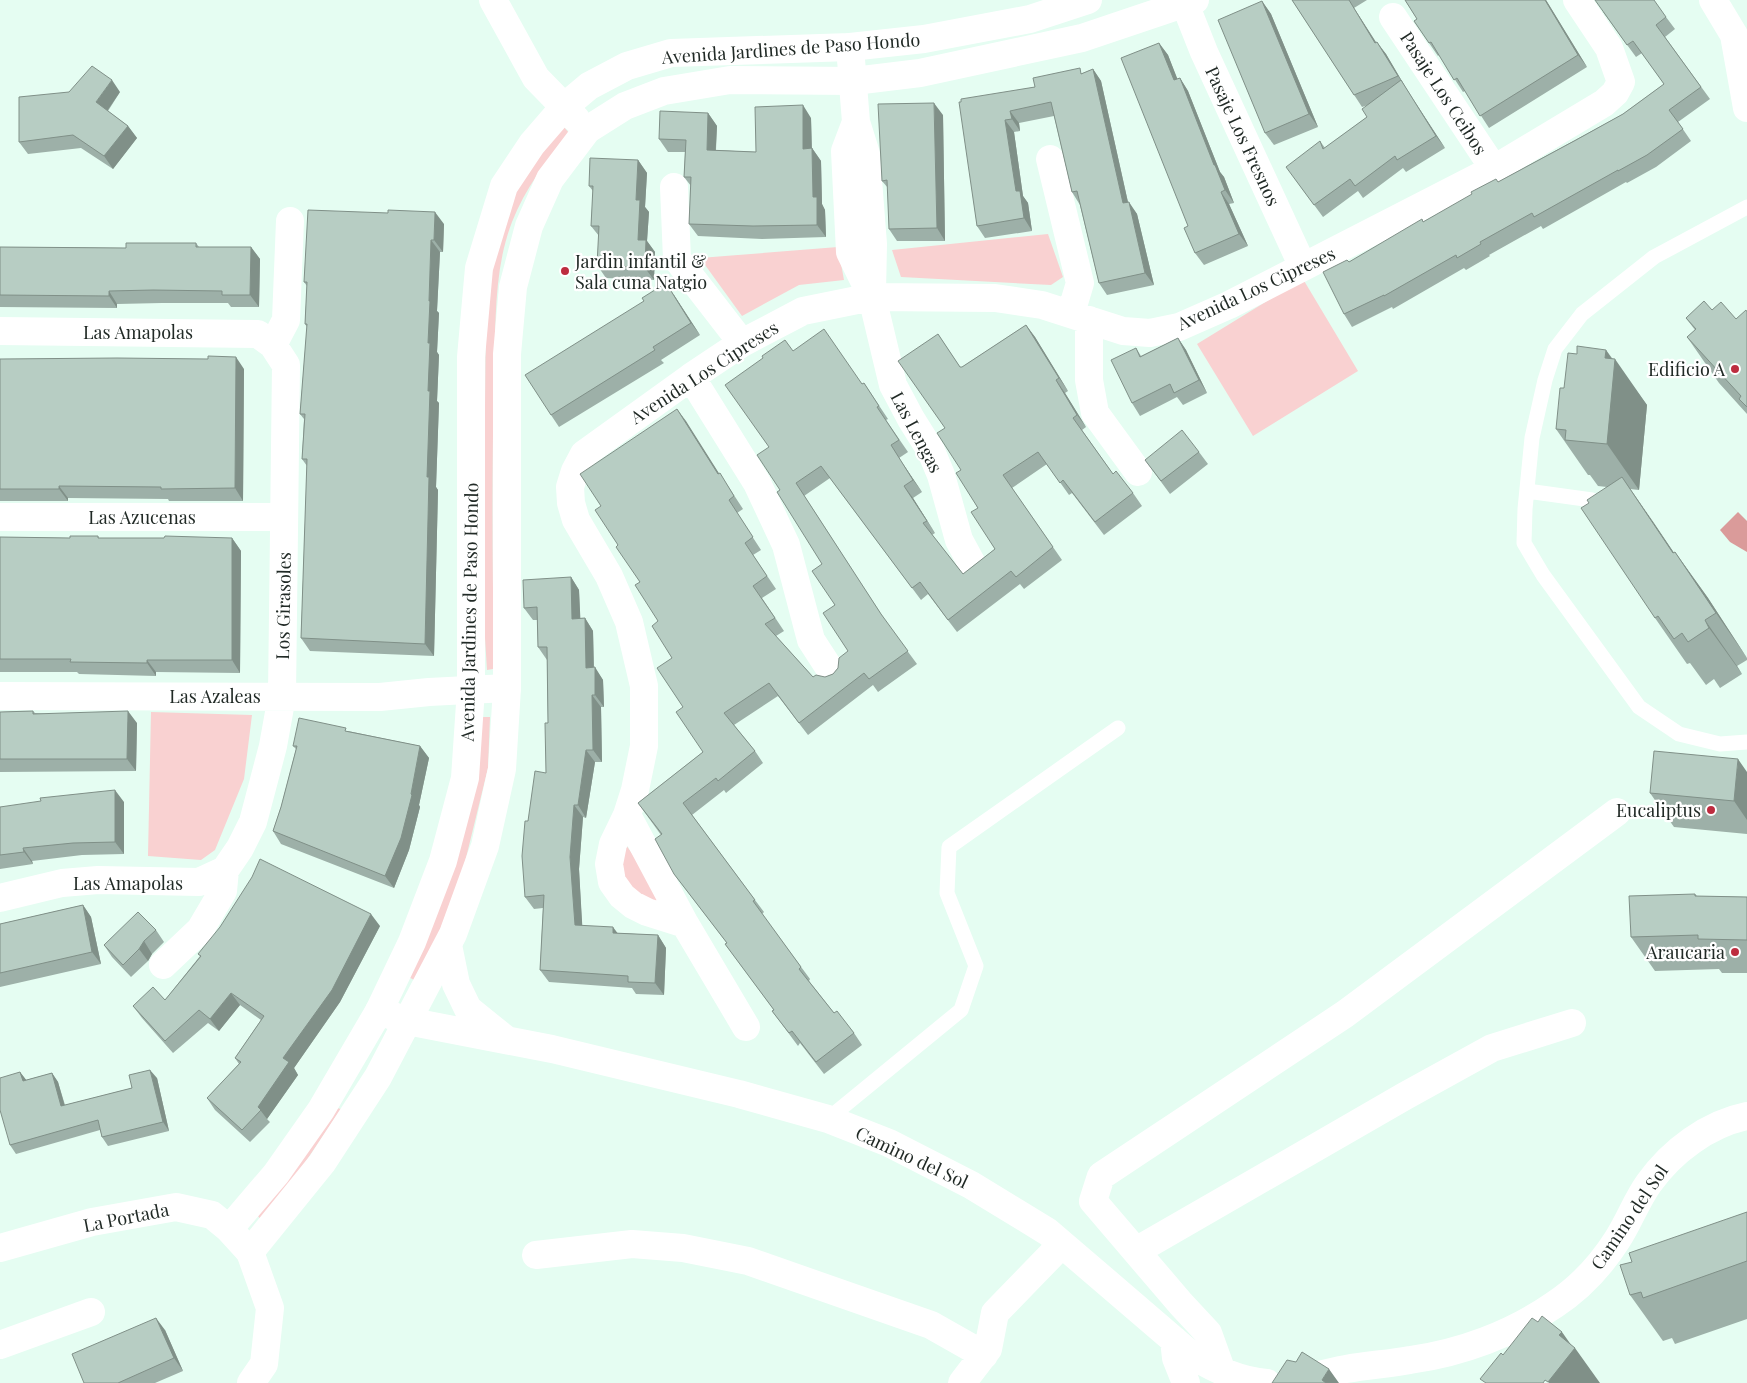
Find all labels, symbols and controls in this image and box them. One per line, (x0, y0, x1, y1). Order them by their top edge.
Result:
street label: Avenida Jardines de Paso Hondo (660, 27, 921, 69)
street label: Pasaje Los Ceibos (1395, 27, 1493, 159)
street label: Pasaje Los Fresnos (1200, 62, 1286, 210)
street label: Avenida Los Cipreses (1172, 241, 1339, 336)
place label: Jardin infantil & Sala cuna Natgio (574, 249, 707, 294)
marker: Jardin infantil & Sala cuna Natgio (559, 265, 571, 277)
street label: Avenida Los Cipreses (625, 315, 783, 429)
street label: Las Amapolas (83, 320, 193, 344)
place label: Edificio A (1648, 357, 1726, 381)
marker: Edificio A (1729, 363, 1741, 375)
street label: Las Lengas (886, 387, 948, 477)
street label: Avenida Jardines de Paso Hondo (455, 482, 483, 743)
street label: Las Azucenas (88, 505, 196, 529)
street label: Los Girasoles (270, 552, 296, 660)
street label: Las Azaleas (169, 684, 261, 708)
place label: Eucaliptus (1616, 798, 1701, 822)
marker: Eucaliptus (1705, 804, 1717, 816)
street label: Las Amapolas (73, 871, 183, 895)
place label: Araucaria (1645, 940, 1725, 964)
marker: Araucaria (1729, 946, 1741, 958)
street label: Camino del Sol (852, 1120, 972, 1194)
street label: Camino del Sol (1585, 1160, 1673, 1274)
street label: La Portada (81, 1197, 171, 1237)

